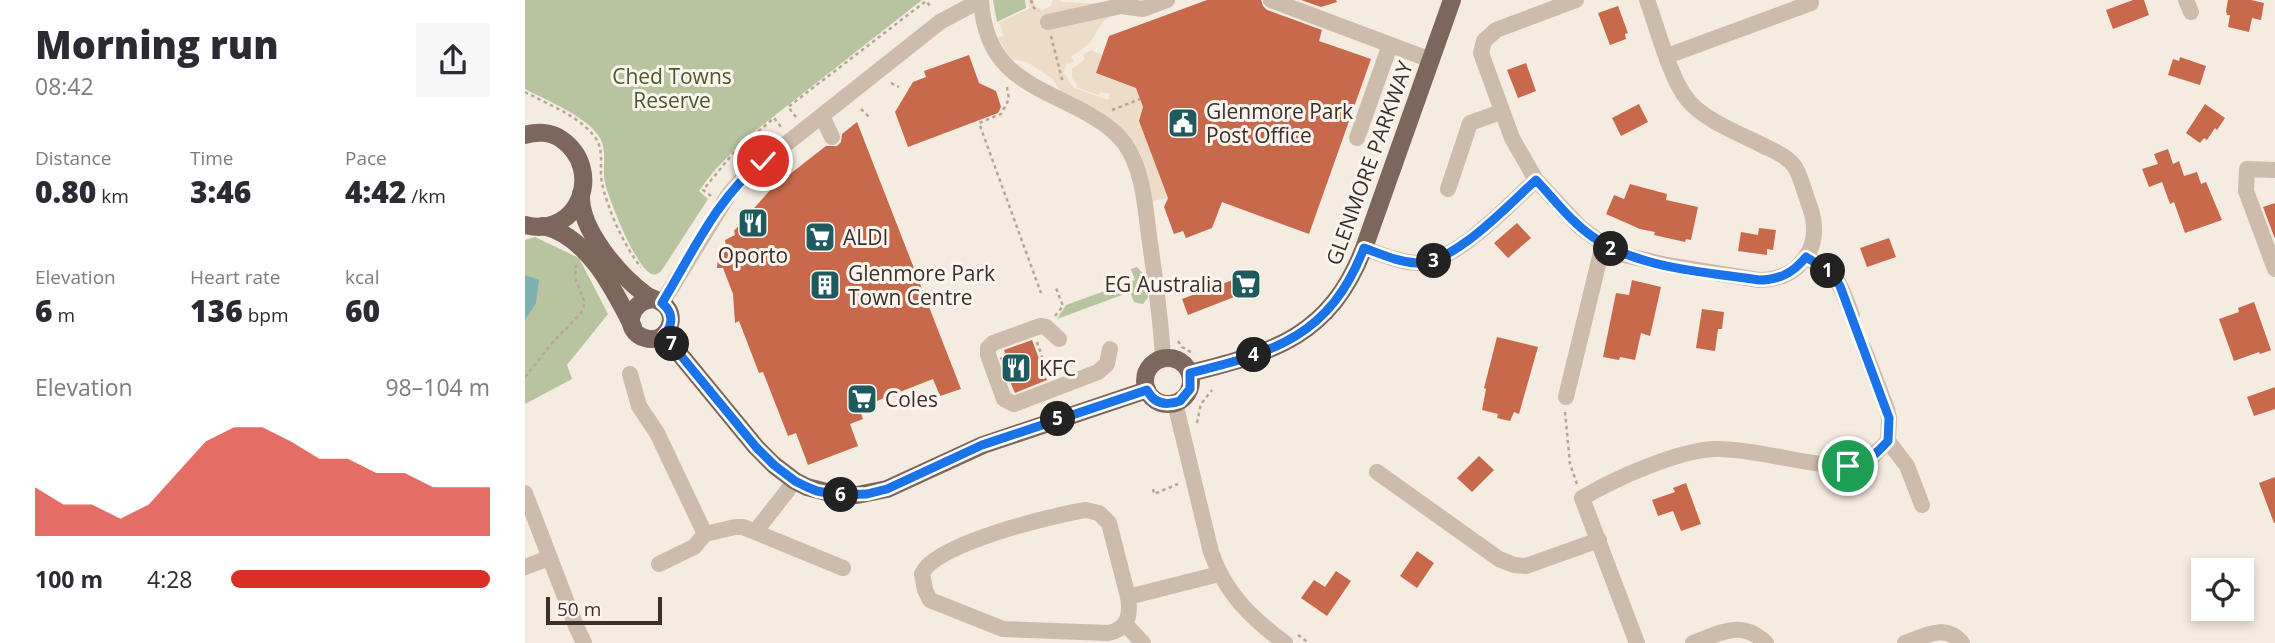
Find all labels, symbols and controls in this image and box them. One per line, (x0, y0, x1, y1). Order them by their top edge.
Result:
text: Morning run (35, 18, 279, 70)
button: share (416, 23, 490, 97)
street label: GLENMORE PARKWAY (1319, 57, 1419, 269)
park label: Ched Towns Reserve (612, 62, 732, 114)
text: 08:42 (35, 70, 94, 102)
place label: Glenmore Park Post Office (1206, 97, 1353, 149)
public building icon: Glenmore Park Post Office (1166, 106, 1200, 140)
pin (733, 131, 793, 191)
icon: check (744, 142, 782, 180)
text: Distance (35, 145, 111, 171)
text: Time (190, 145, 234, 171)
text: Pace (345, 145, 387, 171)
text: 0.80 (35, 171, 96, 212)
text: 3:46 (190, 171, 251, 212)
text: 4:42 (345, 171, 406, 212)
text: km (96, 183, 129, 209)
text: /km (406, 183, 446, 209)
restaurant icon: Oporto (736, 206, 770, 240)
supermarket icon: ALDI (803, 220, 837, 254)
place label: ALDI (843, 223, 888, 251)
pin: 2 (1593, 232, 1629, 266)
text: 2 (1605, 235, 1616, 261)
place label: Oporto (718, 241, 788, 269)
pin: 3 (1417, 244, 1451, 278)
text: 3 (1428, 247, 1439, 273)
pin: 1 (1811, 254, 1845, 288)
text: 1 (1822, 257, 1833, 283)
place label: Glenmore Park Town Centre (848, 259, 995, 311)
text: Elevation (35, 264, 116, 290)
text: Heart rate (190, 264, 280, 290)
text: kcal (345, 264, 379, 290)
supermarket icon: EG Australia (1229, 267, 1263, 301)
building icon: Glenmore Park Town Centre (808, 268, 842, 302)
place label: EG Australia (1104, 270, 1223, 298)
text: 6 (35, 290, 53, 331)
text: 136 (190, 290, 243, 331)
text: 60 (345, 290, 380, 331)
text: m (53, 302, 75, 328)
text: bpm (243, 302, 289, 328)
pin: 7 (655, 326, 689, 362)
text: 7 (666, 330, 677, 356)
pin: 4 (1237, 338, 1271, 372)
text: 4 (1248, 341, 1259, 367)
restaurant icon: KFC (999, 351, 1033, 385)
place label: KFC (1039, 354, 1076, 382)
text: Elevation (35, 371, 133, 403)
text: 98–104 m (385, 371, 490, 403)
supermarket icon: Coles (845, 382, 879, 416)
place label: Coles (885, 385, 938, 413)
pin: 5 (1041, 402, 1075, 436)
text: 5 (1052, 405, 1063, 431)
pin (1818, 436, 1878, 496)
icon: arrive (1829, 447, 1867, 485)
pin: 6 (823, 477, 859, 512)
text: 6 (835, 481, 846, 507)
map controls (2191, 558, 2254, 621)
button: locate (2191, 558, 2254, 621)
text: 100 m (35, 563, 103, 595)
text: 4:28 (147, 563, 193, 595)
scale bar (546, 594, 661, 626)
text: 50 m (557, 596, 601, 622)

